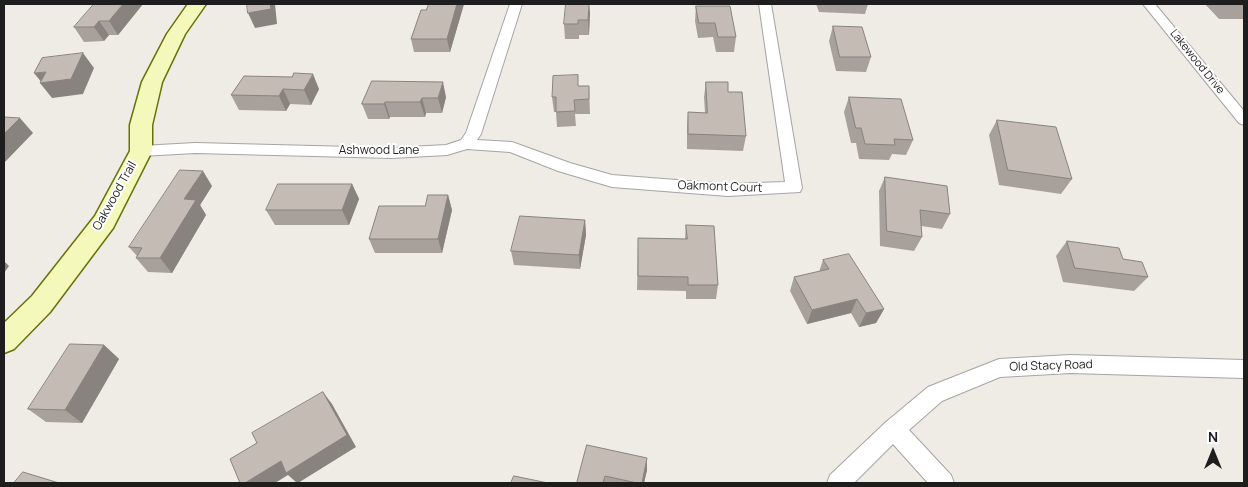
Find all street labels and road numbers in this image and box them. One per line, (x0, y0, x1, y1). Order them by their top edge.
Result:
street label: Lakewood Drive (1167, 27, 1227, 97)
street label: Ashwood Lane (339, 144, 419, 158)
street label: Oakwood Trail (90, 159, 140, 233)
street label: Oakmont Court (677, 178, 763, 196)
street label: Old Stacy Road (1009, 357, 1093, 375)

